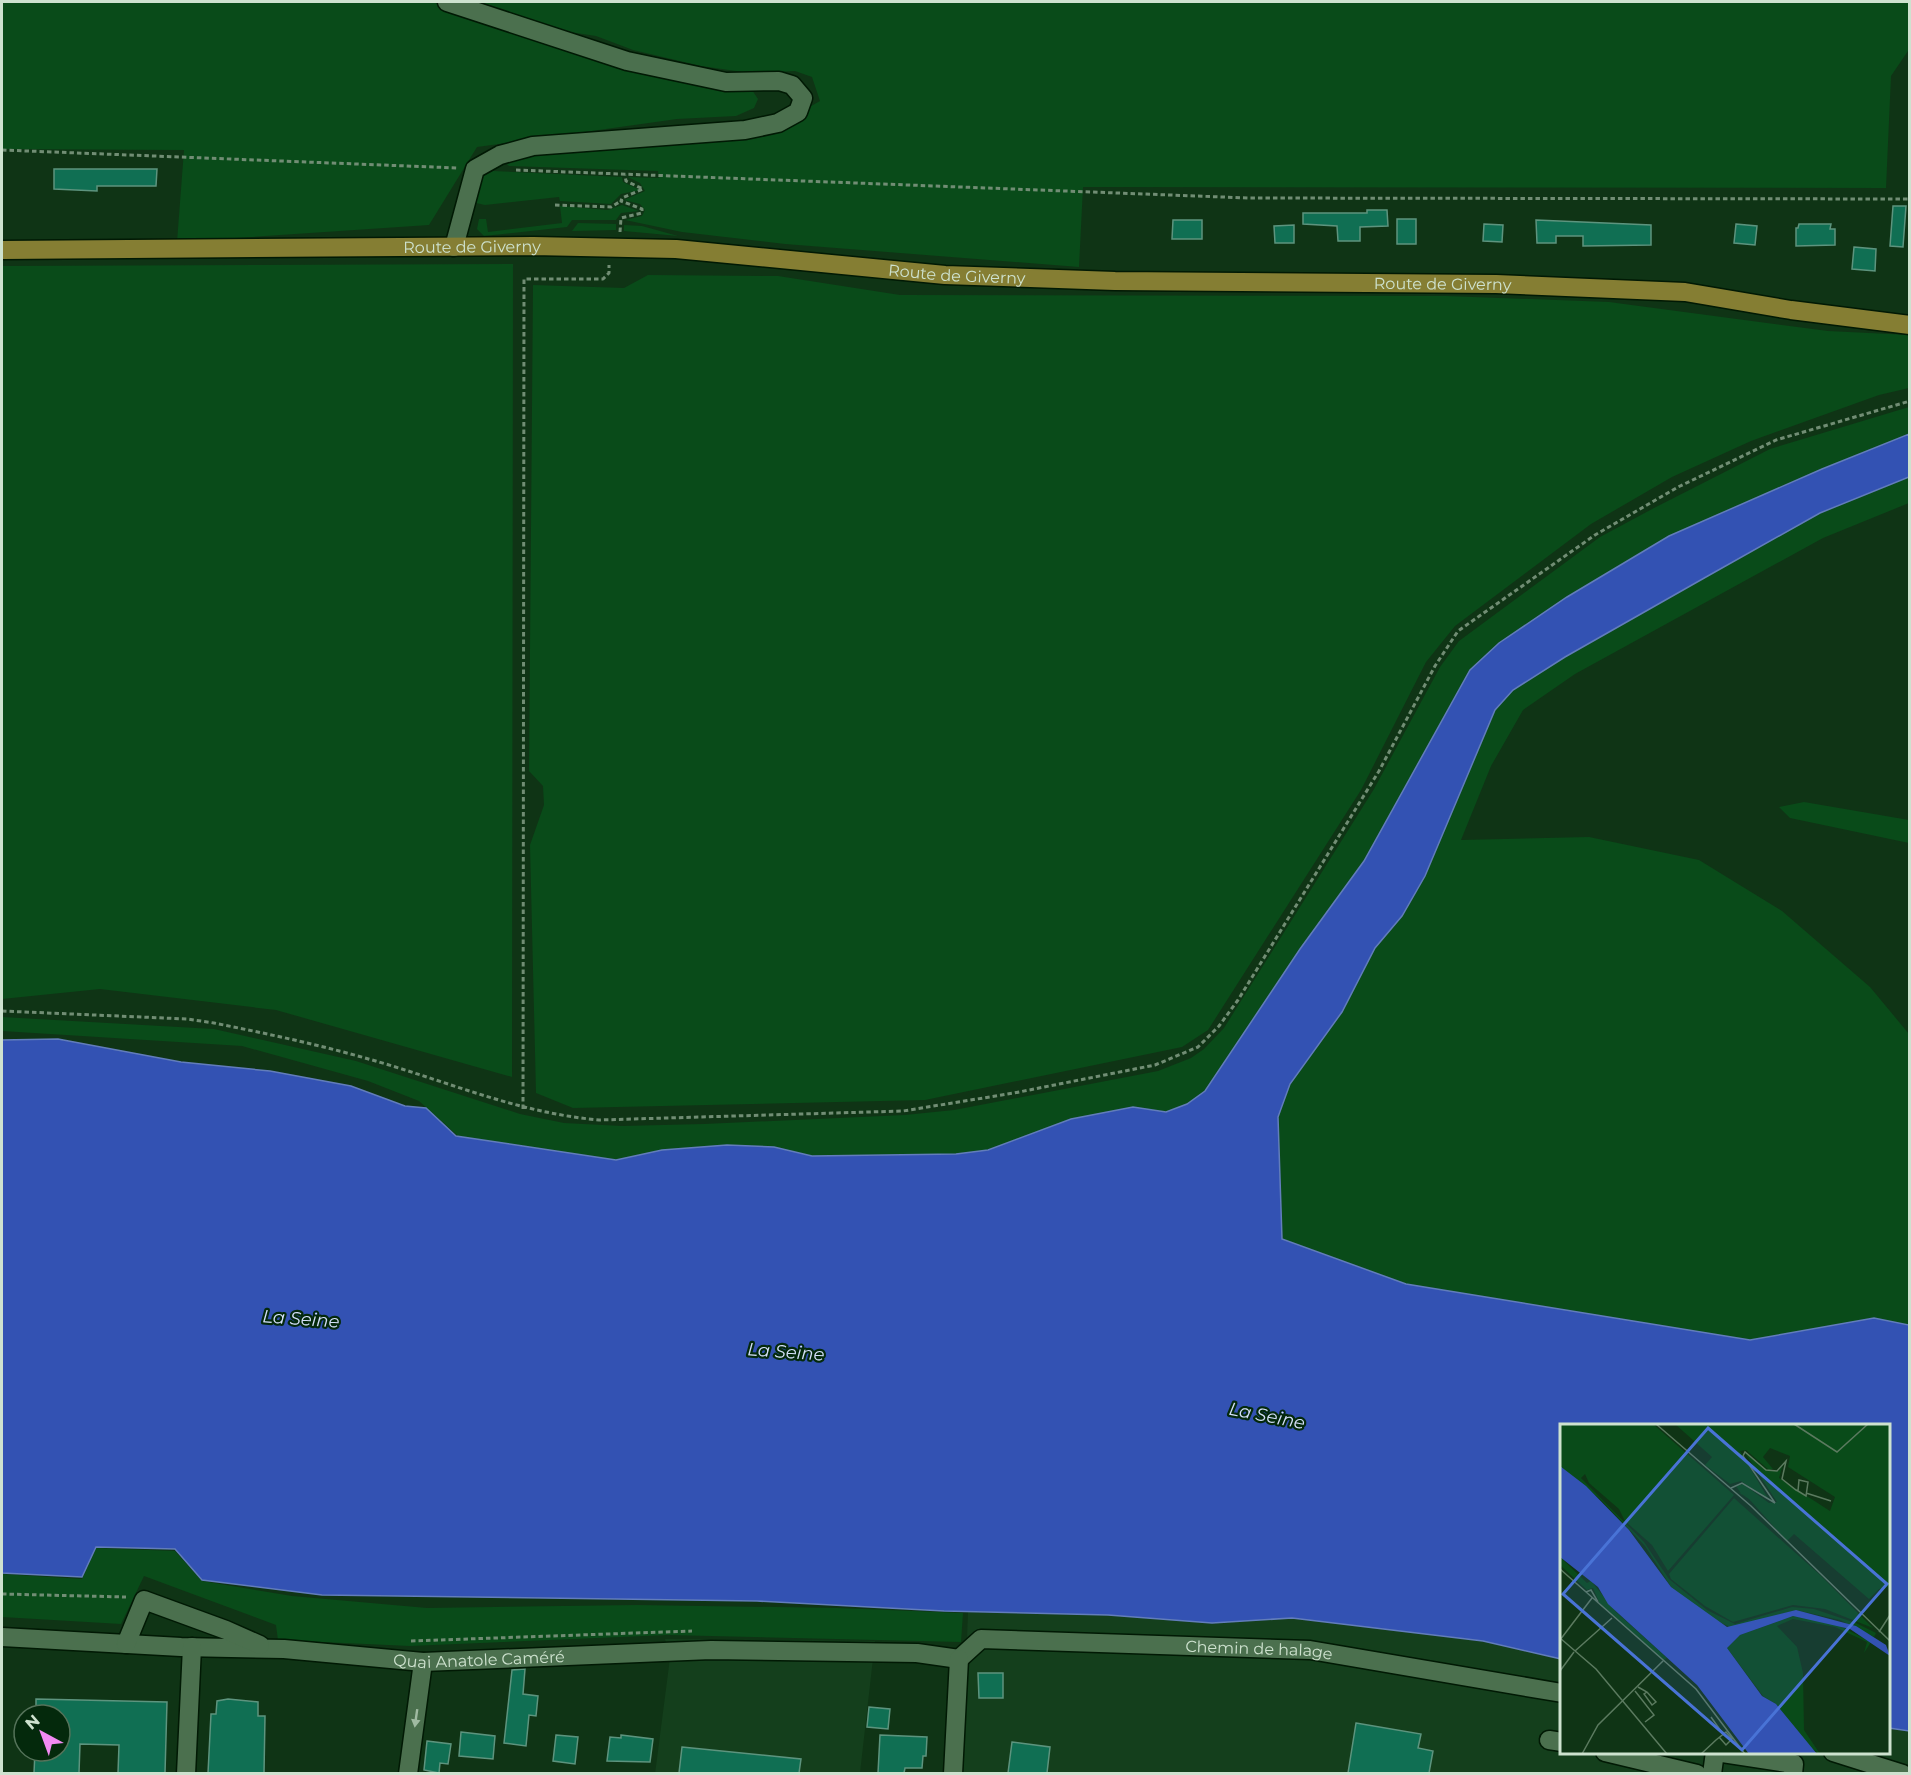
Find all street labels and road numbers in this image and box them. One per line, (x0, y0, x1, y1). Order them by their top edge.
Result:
street label: Route de Giverny (403, 237, 541, 257)
street label: Route de Giverny (887, 261, 1026, 288)
street label: Route de Giverny (1374, 274, 1512, 295)
street label: Chemin de halage (1185, 1637, 1334, 1664)
street label: Quai Anatole Caméré (392, 1647, 565, 1672)

